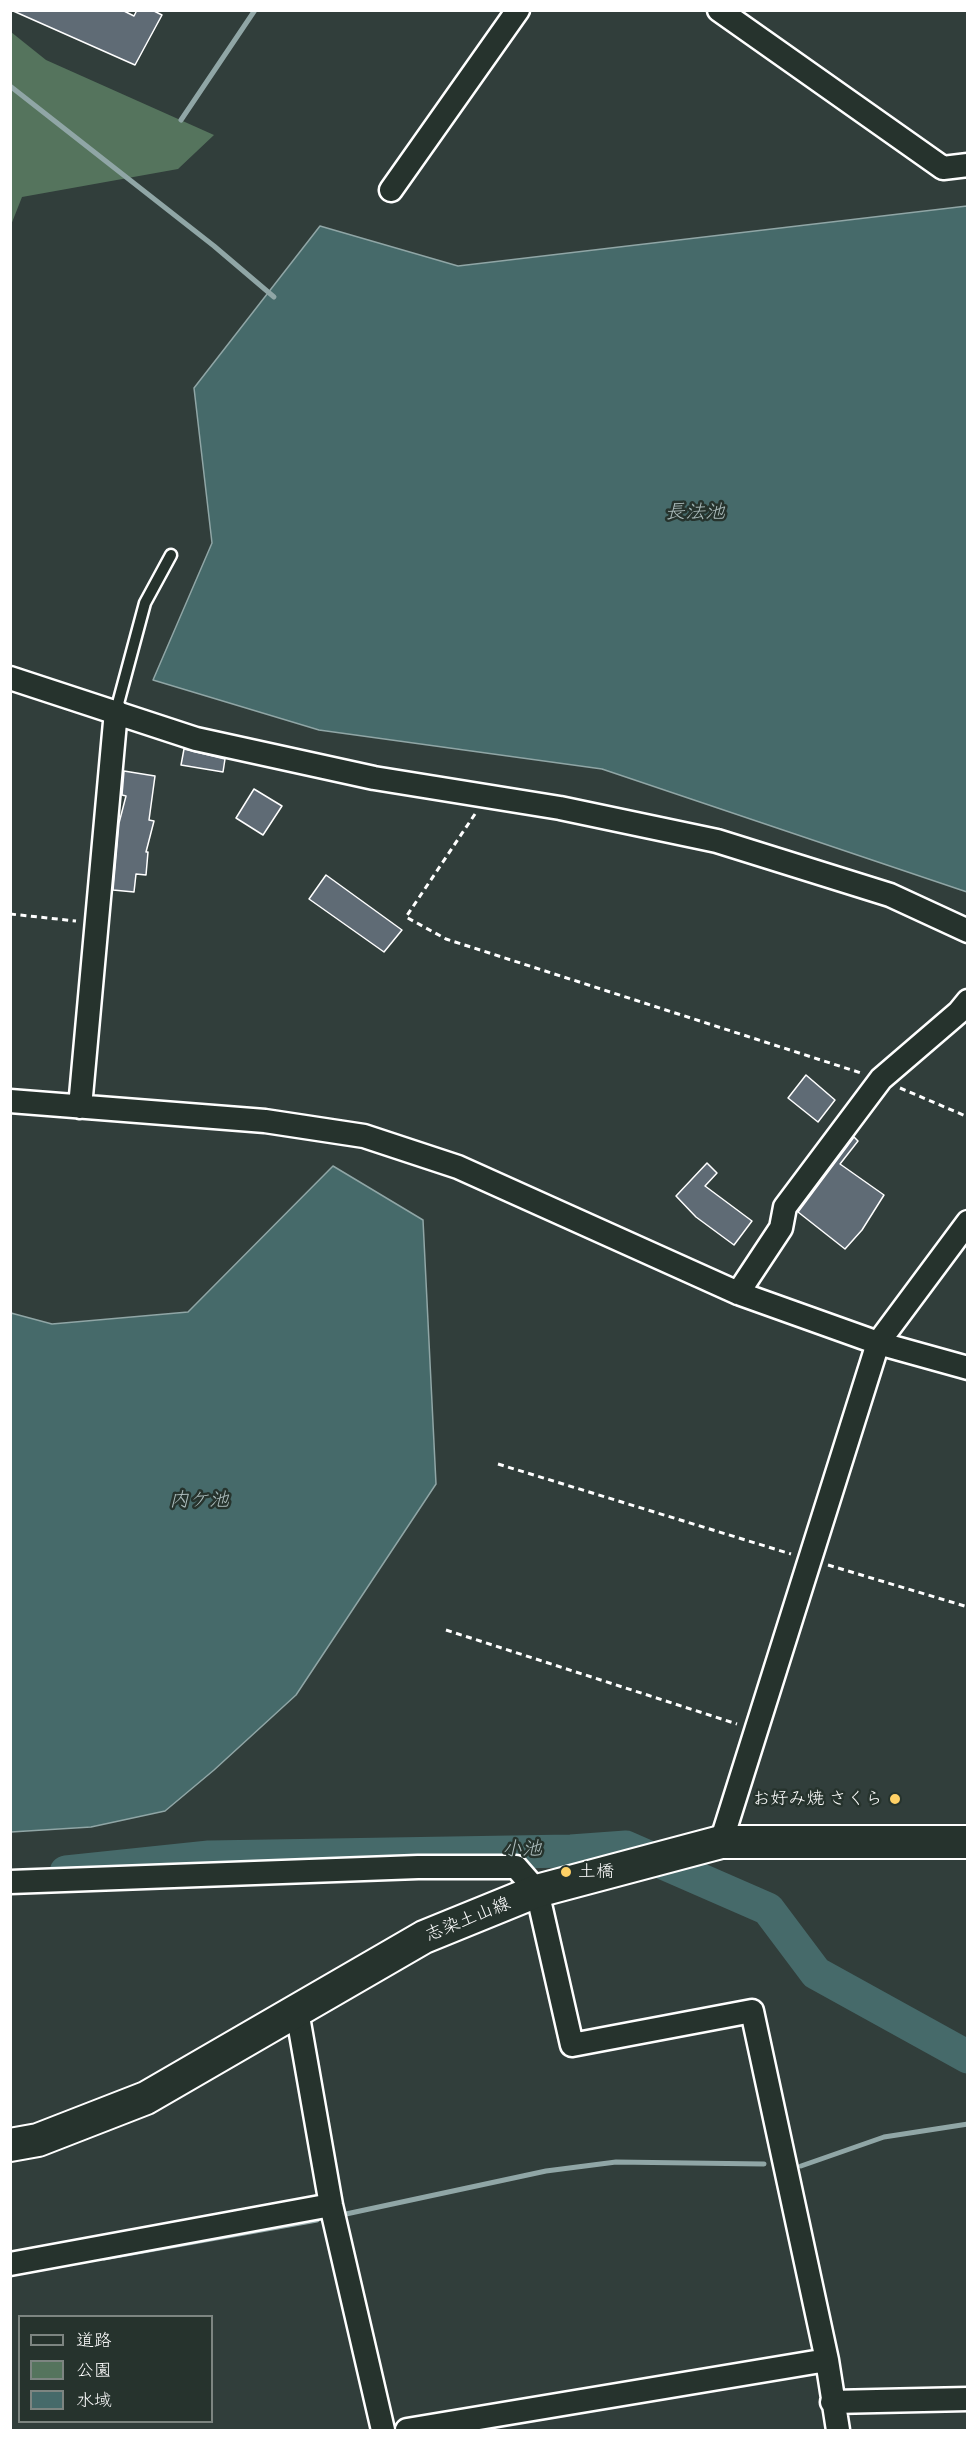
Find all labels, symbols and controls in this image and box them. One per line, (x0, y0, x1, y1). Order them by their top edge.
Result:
water label: 長法池 (665, 501, 725, 525)
water label: 内ケ池 (169, 1489, 229, 1513)
place label: お好み焼 さくら (752, 1788, 883, 1810)
marker: お好み焼 さくら (888, 1792, 902, 1806)
water label: 小池 (502, 1838, 542, 1862)
place label: 土橋 (578, 1861, 614, 1883)
marker: 土橋 (559, 1865, 573, 1879)
street label: 志染土山線 (422, 1893, 514, 1947)
legend (18, 2315, 213, 2423)
text: 道路 (76, 2324, 112, 2356)
text: 公園 (76, 2354, 112, 2386)
text: 水域 (76, 2384, 112, 2416)

